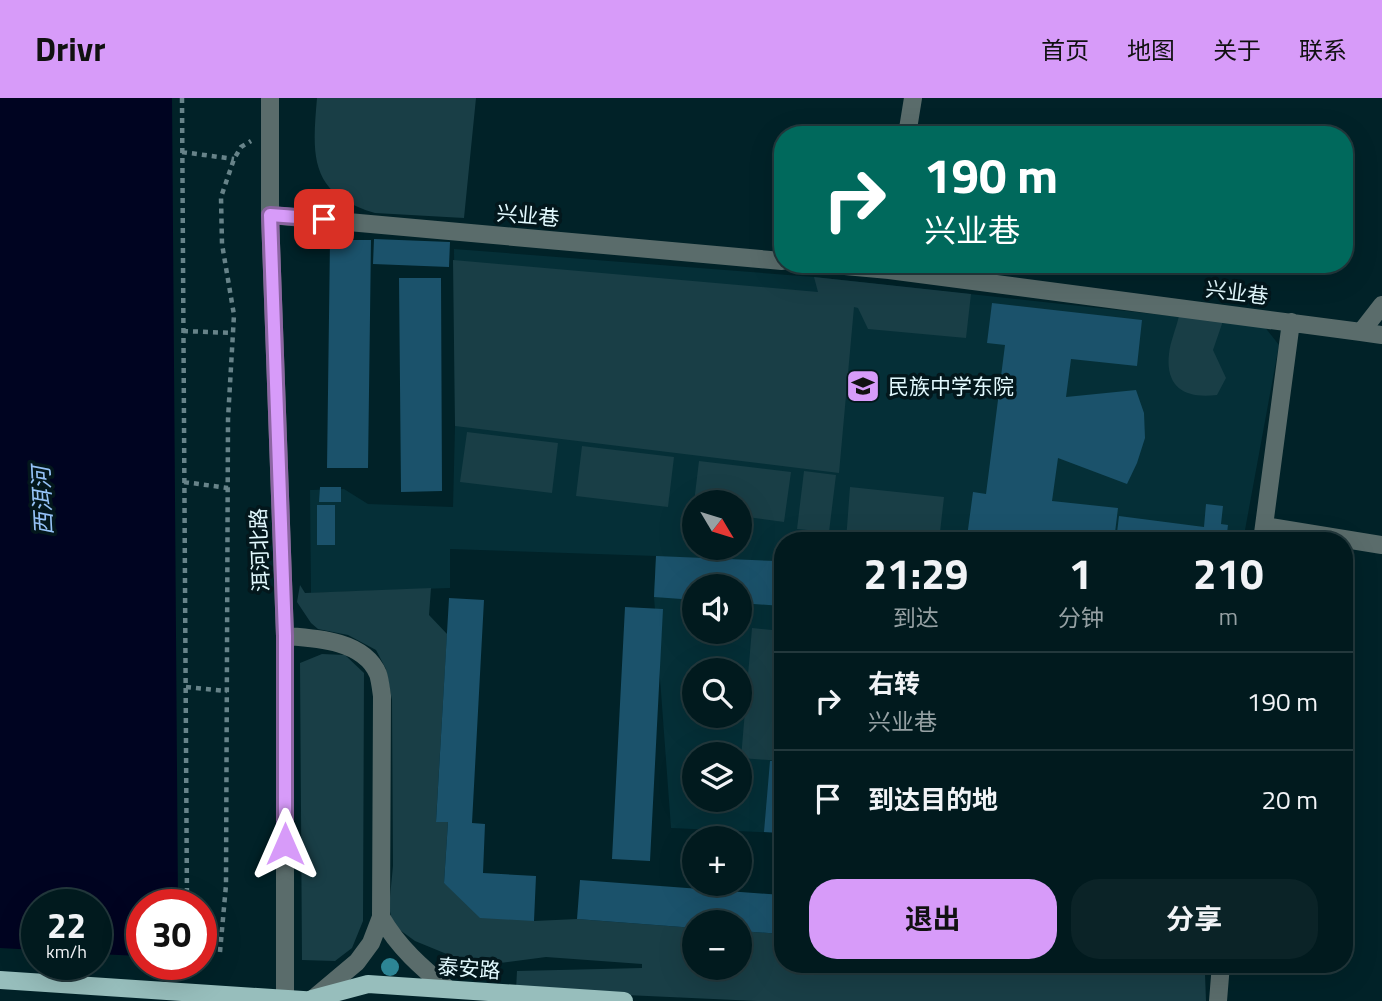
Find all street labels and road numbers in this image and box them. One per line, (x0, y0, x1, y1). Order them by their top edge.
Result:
street label: 兴业巷 (495, 196, 561, 234)
street label: 兴业巷 (1204, 272, 1270, 312)
street label: 洱河北路 (242, 507, 276, 593)
street label: 泰安路 (436, 950, 502, 986)

